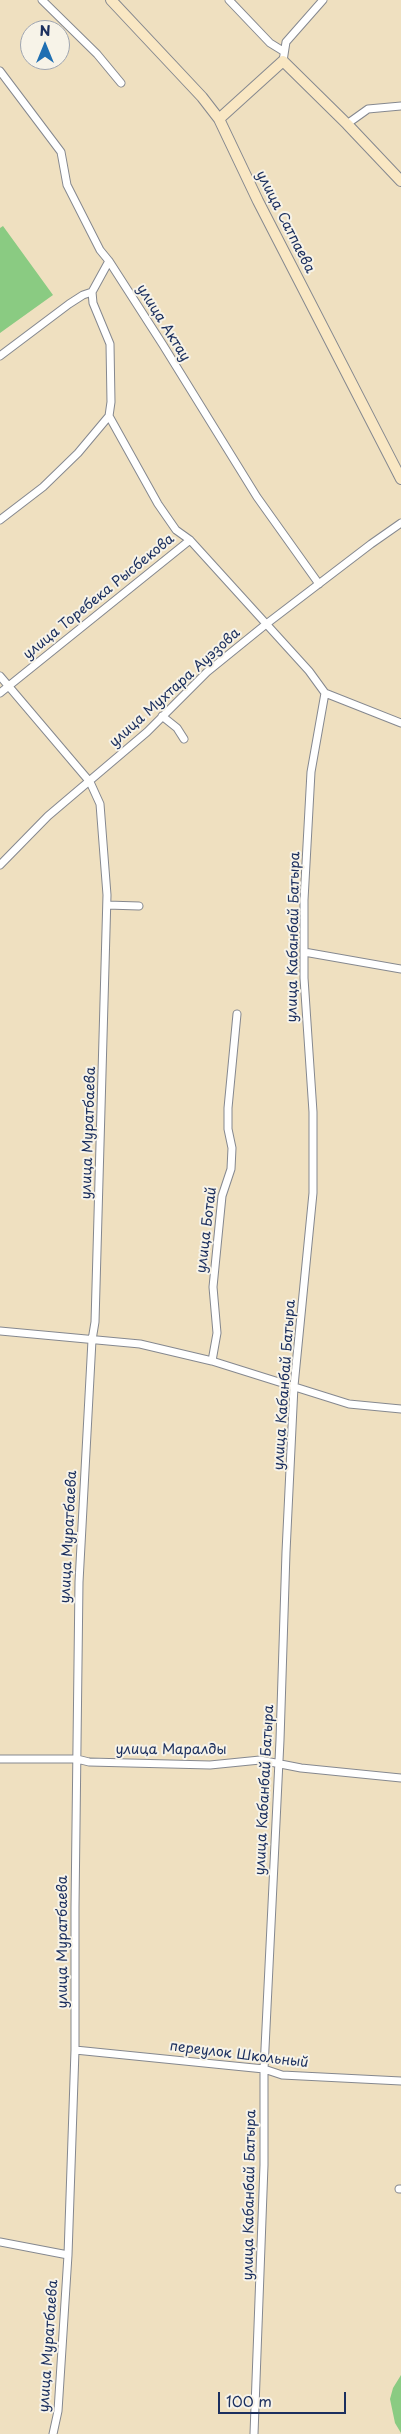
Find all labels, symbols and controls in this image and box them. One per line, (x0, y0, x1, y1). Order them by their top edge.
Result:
north arrow (20, 20, 70, 70)
text: N (39, 20, 51, 41)
street label: улица Сатпаева (252, 168, 318, 276)
street label: улица Актау (133, 281, 193, 365)
street label: улица Торебека Рысбекова (20, 531, 178, 663)
street label: улица Мухтара Ауэзова (106, 625, 244, 751)
street label: улица Кабанбай Батыра (284, 852, 304, 1022)
street label: улица Муратбаева (78, 1066, 100, 1200)
street label: улица Ботай (193, 1186, 221, 1274)
street label: улица Кабанбай Батыра (271, 1299, 299, 1471)
street label: улица Муратбаева (57, 1470, 81, 1604)
street label: улица Кабанбай Батыра (252, 1704, 278, 1876)
street label: улица Маралды (115, 1742, 227, 1758)
street label: улица Муратбаева (55, 1876, 71, 2008)
street label: переулок Школьный (169, 2038, 309, 2072)
street label: улица Кабанбай Батыра (240, 2110, 260, 2280)
street label: улица Муратбаева (36, 2279, 62, 2413)
scale bar (221, 2382, 348, 2414)
text: 100 m (226, 2389, 272, 2412)

